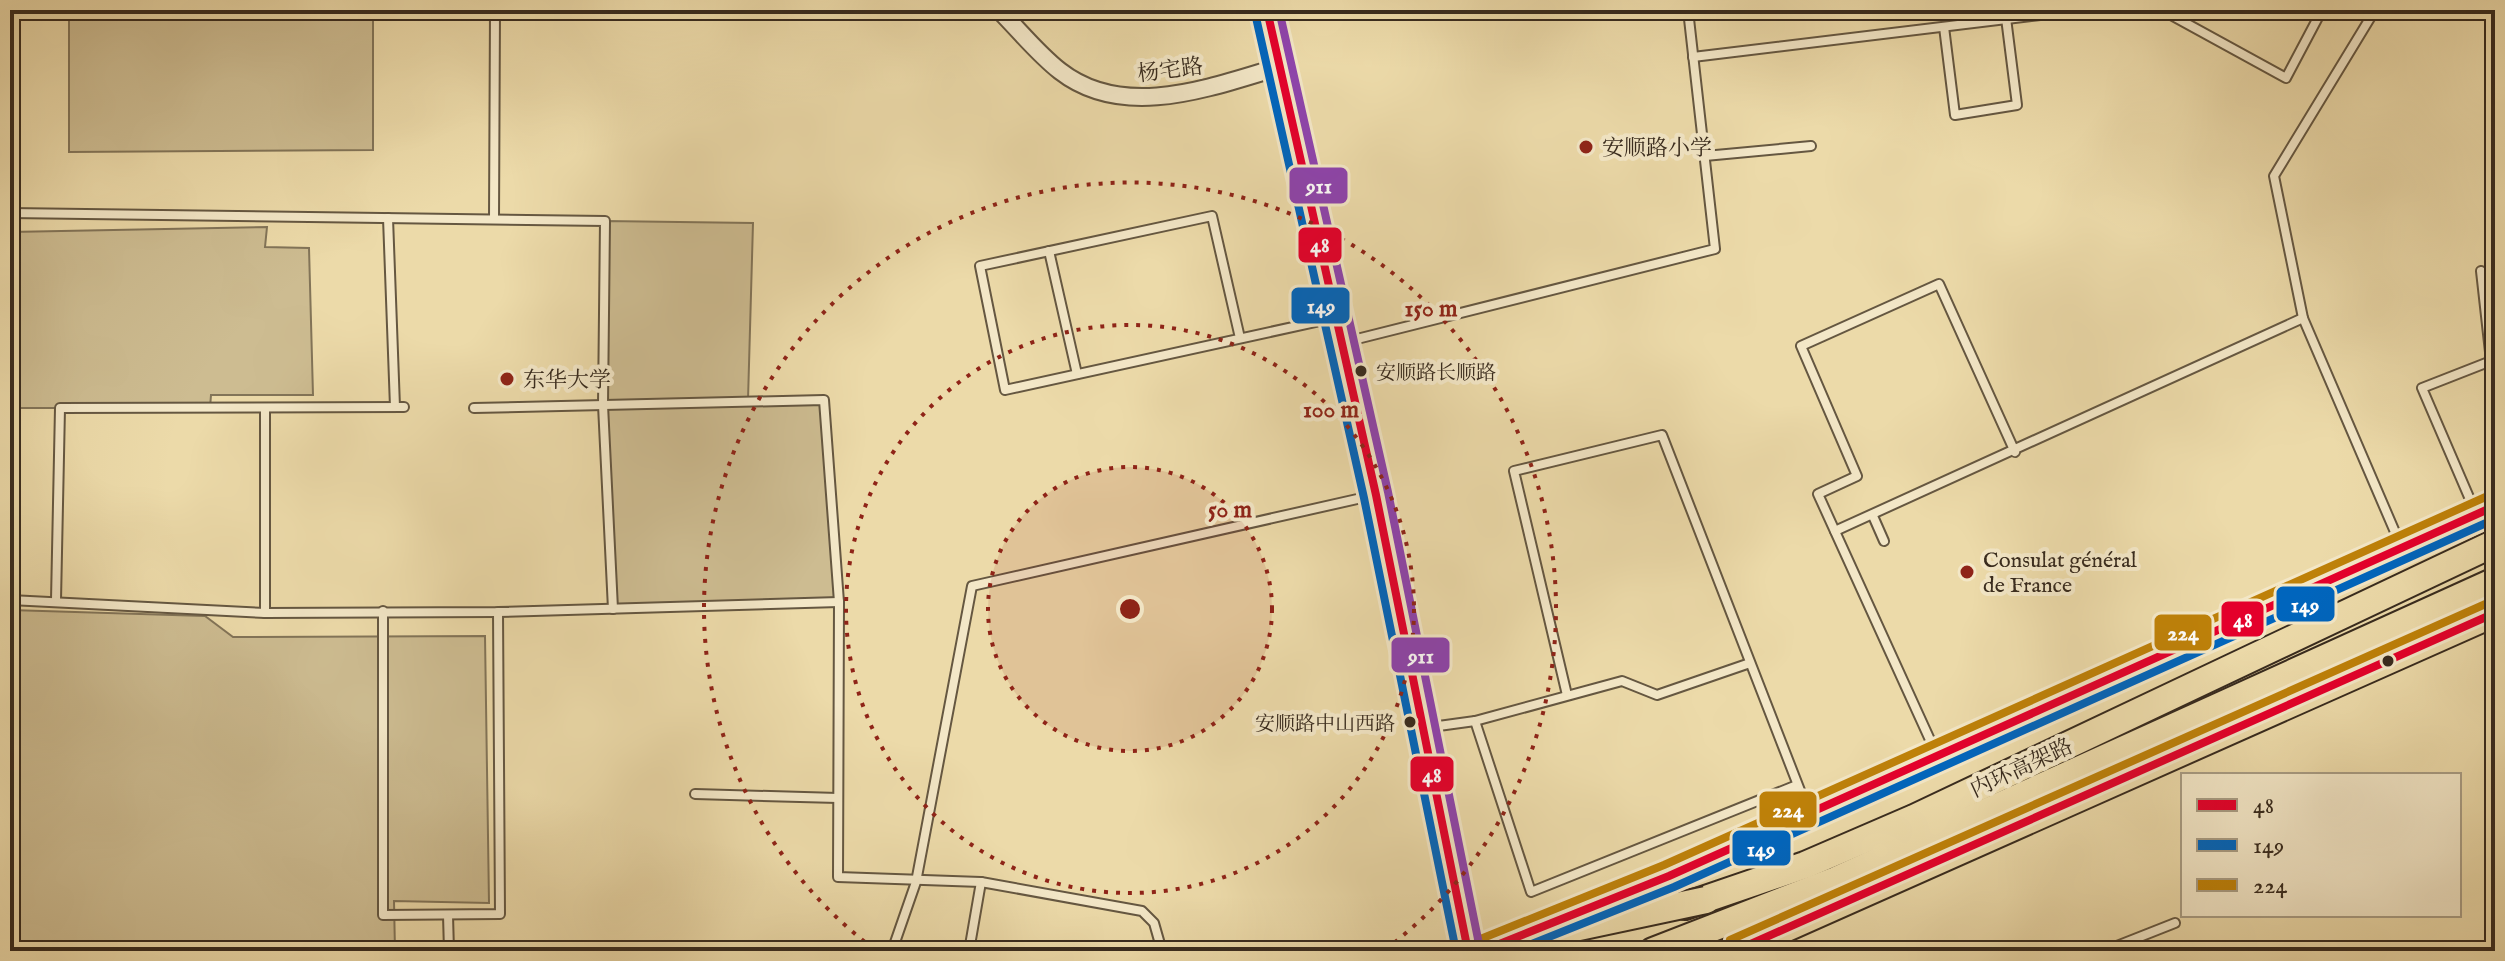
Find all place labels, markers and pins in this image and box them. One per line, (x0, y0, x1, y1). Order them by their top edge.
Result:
place label: 安顺路小学 (1602, 135, 1712, 163)
marker: 安顺路小学 (1577, 138, 1595, 156)
place label: 安顺路长顺路 (1376, 361, 1496, 386)
marker: 安顺路长顺路 (1353, 363, 1369, 379)
place label: 东华大学 (523, 367, 611, 395)
marker: 东华大学 (498, 370, 516, 388)
place label: Consulat général de France (1983, 547, 2137, 600)
marker: Consulat général de France (1958, 563, 1976, 581)
centre of rings (1116, 595, 1144, 623)
unlabelled marker (2380, 653, 2396, 669)
place label: 安顺路中山西路 (1255, 712, 1395, 737)
marker: 安顺路中山西路 (1402, 714, 1418, 730)

